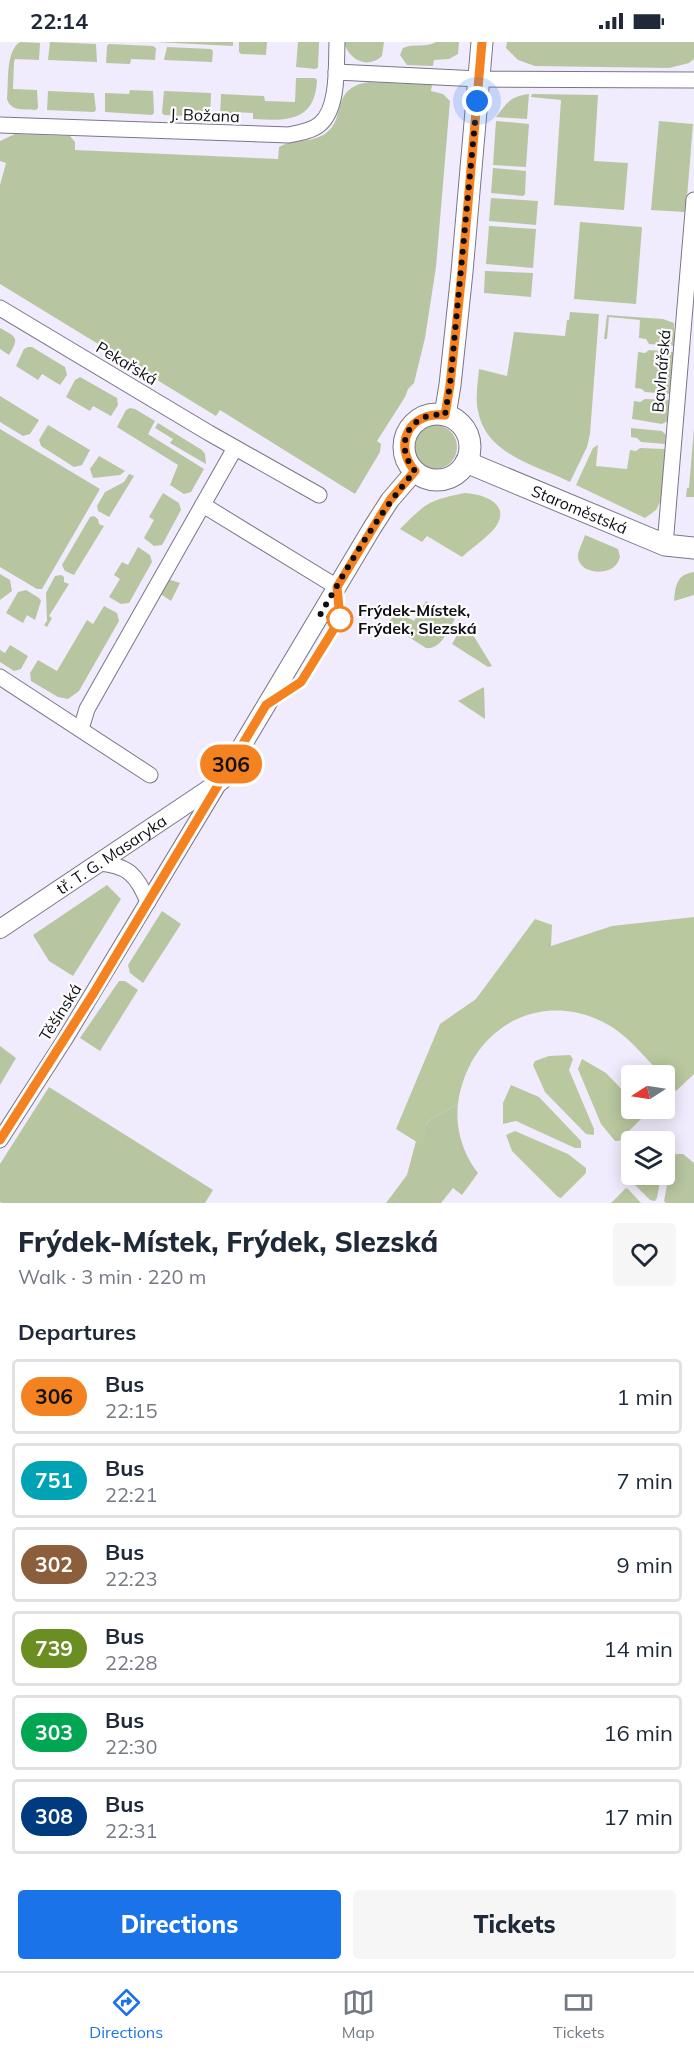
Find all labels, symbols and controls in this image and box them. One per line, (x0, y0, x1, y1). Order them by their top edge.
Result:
text: 22:14 (30, 7, 88, 35)
your location (462, 86, 492, 116)
street label: J. Božana (170, 104, 240, 126)
street label: Bavlnářská (647, 329, 675, 413)
street label: Pekařská (93, 337, 161, 389)
street label: Staroměstská (529, 480, 630, 538)
place label: Frýdek-Místek, Frýdek, Slezská (358, 600, 477, 638)
marker: Frýdek-Místek, Frýdek, Slezská (327, 606, 353, 632)
line badge: 306 (196, 744, 266, 784)
text: 306 (212, 751, 250, 777)
street label: tř. T. G. Masaryka (52, 810, 170, 898)
street label: Těšínská (35, 980, 85, 1044)
north arrow (621, 1065, 675, 1119)
map controls (621, 1065, 675, 1185)
button: layers (621, 1131, 675, 1185)
button: heart (613, 1223, 676, 1286)
text: Frýdek-Místek, Frýdek, Slezská (18, 1224, 438, 1259)
text: Walk · 3 min · 220 m (18, 1264, 206, 1289)
text: Departures (18, 1318, 136, 1346)
text: Bus (105, 1370, 144, 1398)
text: 306 (35, 1383, 73, 1409)
text: 1 min (617, 1383, 673, 1411)
text: 22:15 (105, 1398, 158, 1423)
text: Bus (105, 1454, 144, 1482)
text: 751 (35, 1467, 73, 1493)
text: 7 min (617, 1467, 673, 1495)
text: 22:21 (105, 1482, 158, 1507)
text: Bus (105, 1538, 144, 1566)
text: 302 (35, 1551, 73, 1577)
text: 9 min (617, 1551, 673, 1579)
text: 22:23 (105, 1566, 158, 1591)
text: Bus (105, 1622, 144, 1650)
text: 739 (35, 1635, 73, 1661)
text: 14 min (603, 1635, 673, 1663)
text: 22:28 (105, 1650, 158, 1675)
text: Bus (105, 1706, 144, 1734)
text: 303 (35, 1719, 73, 1745)
text: 16 min (603, 1719, 673, 1747)
text: 22:30 (105, 1734, 158, 1759)
text: Bus (105, 1790, 144, 1818)
text: 308 (35, 1803, 73, 1829)
text: 17 min (603, 1803, 673, 1831)
text: 22:31 (105, 1818, 158, 1843)
button: Directions (18, 1890, 341, 1959)
button: Tickets (353, 1890, 676, 1959)
tab: Directions (89, 1986, 163, 2042)
tab: Map (342, 1986, 375, 2042)
tab: Tickets (553, 1986, 605, 2042)

